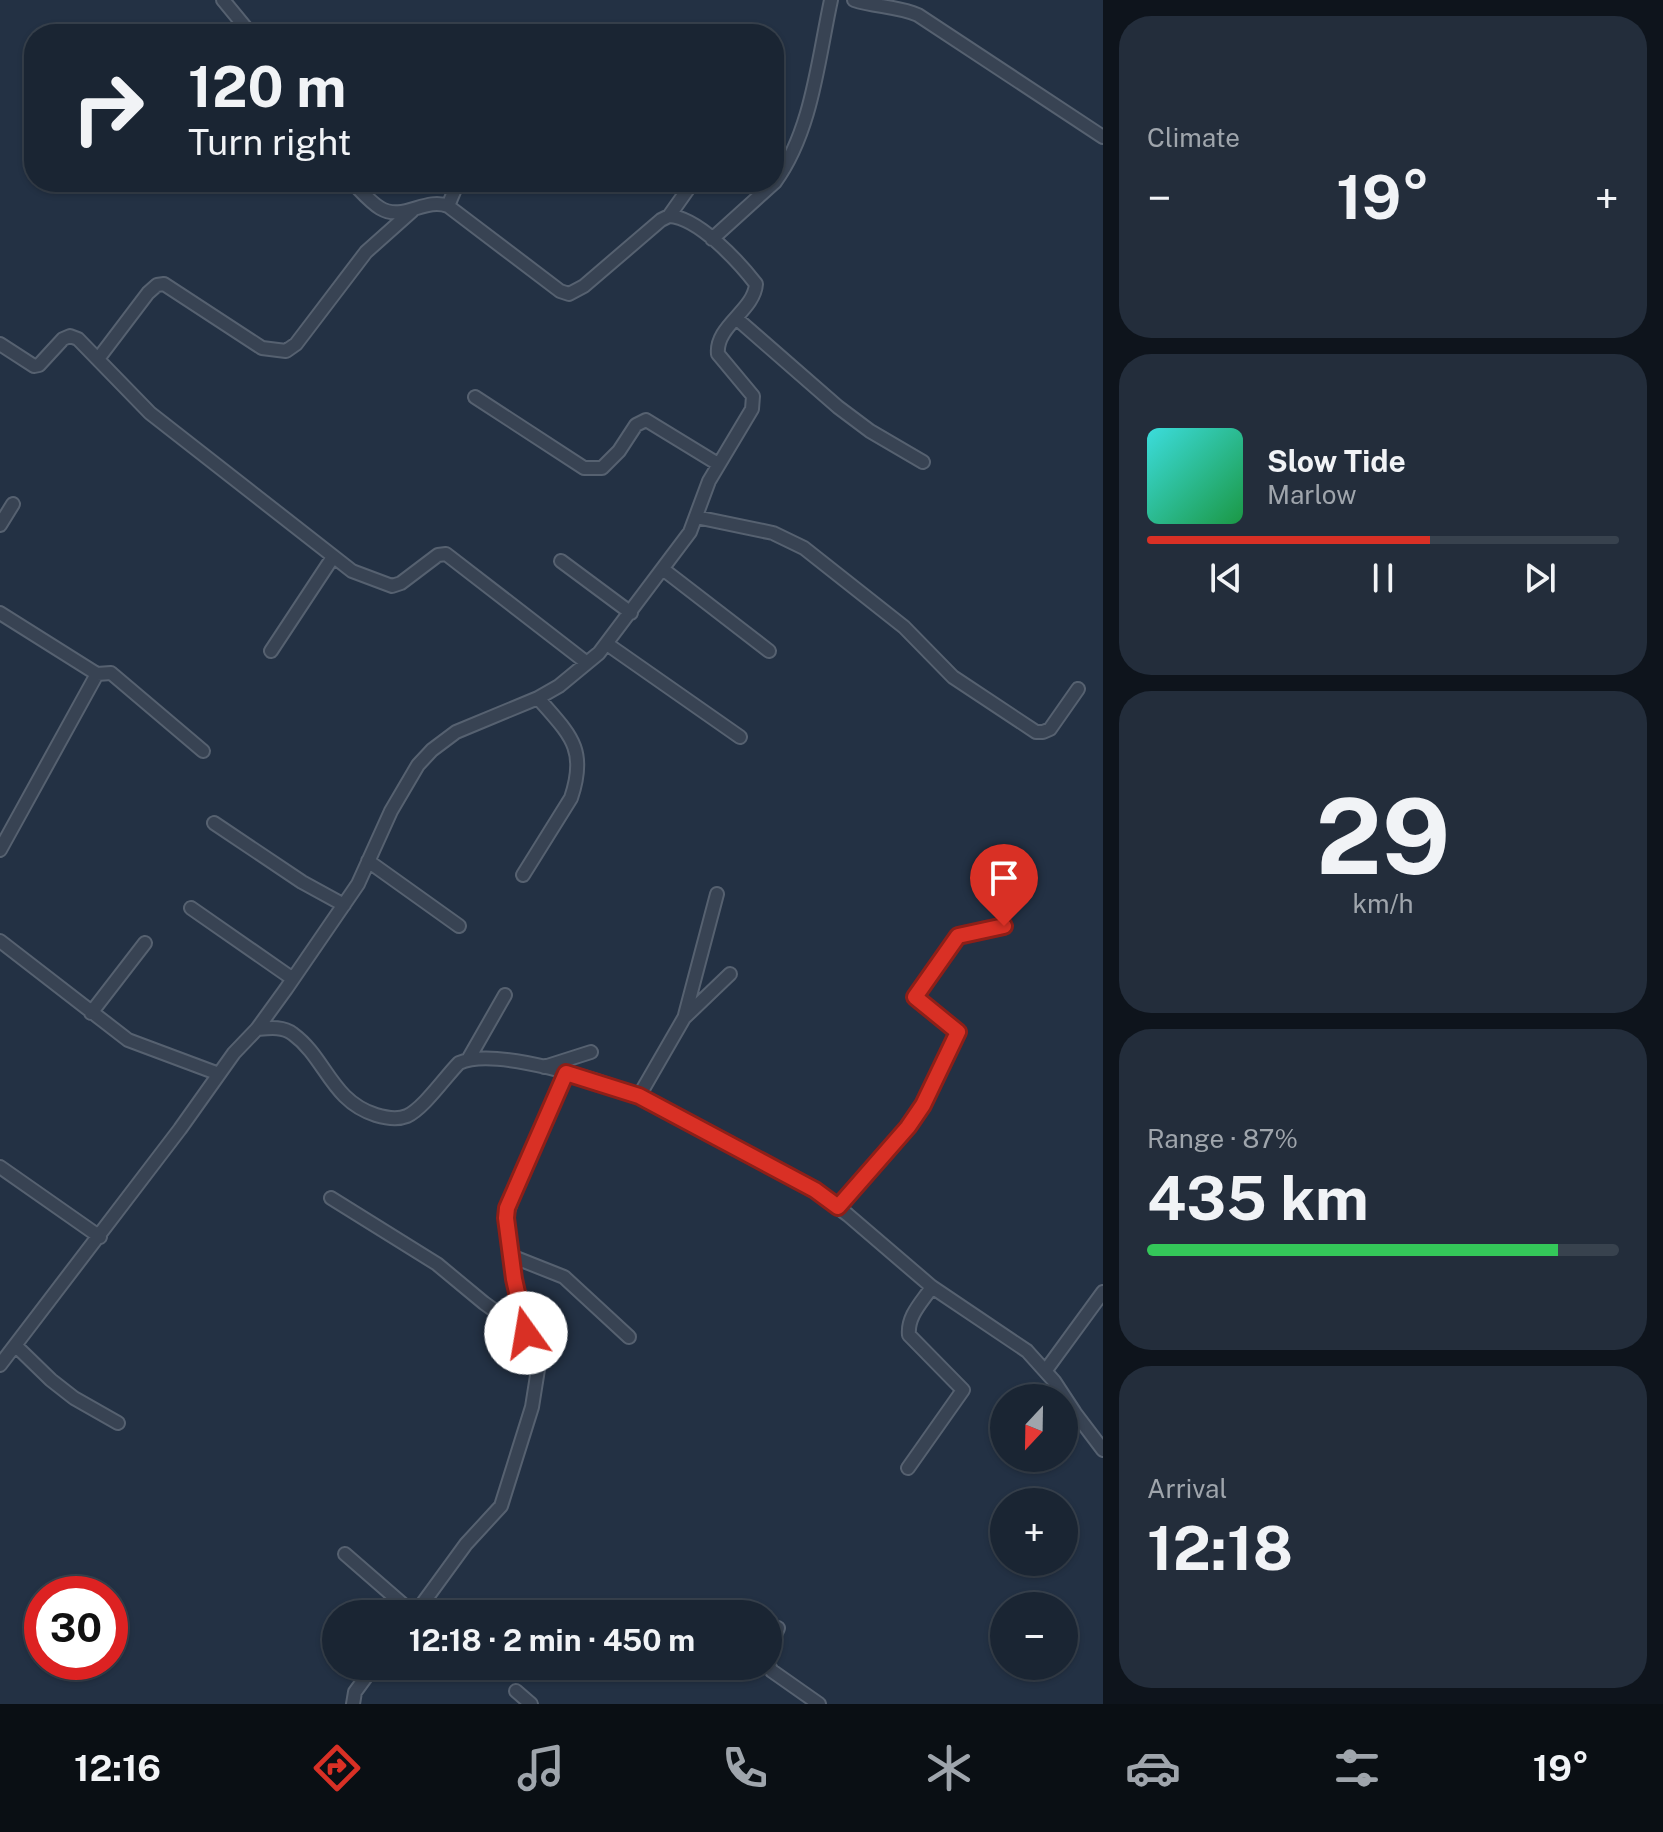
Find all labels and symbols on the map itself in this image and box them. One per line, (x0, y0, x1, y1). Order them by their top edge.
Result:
pin (970, 844, 1038, 926)
position arrow (484, 1291, 568, 1375)
north arrow (990, 1384, 1078, 1472)
speed limit sign: 30 (24, 1576, 128, 1680)

